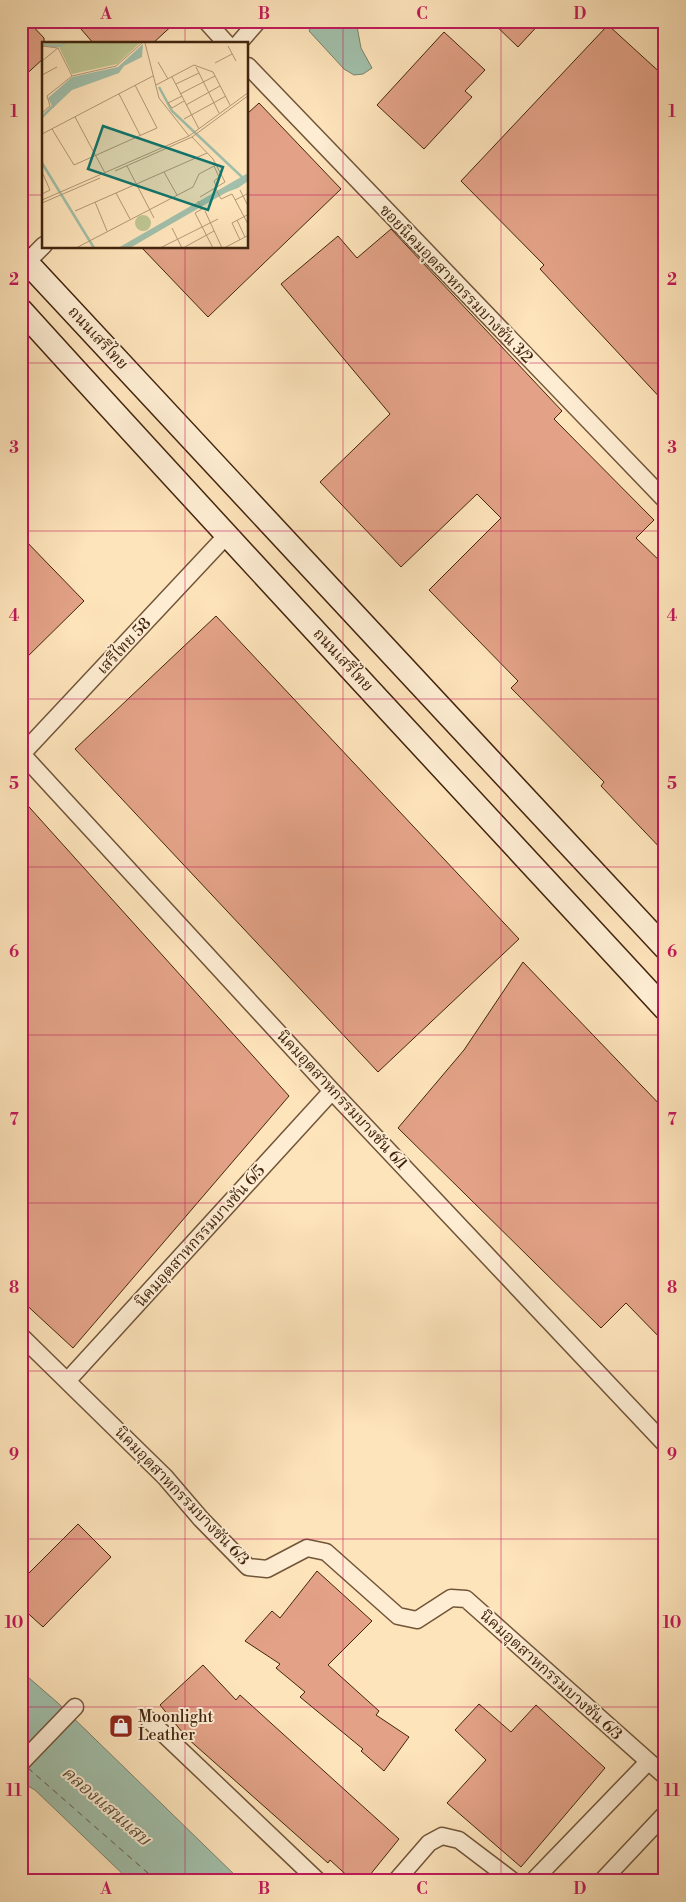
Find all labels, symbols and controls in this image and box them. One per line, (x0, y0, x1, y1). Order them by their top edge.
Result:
text: A (99, 4, 112, 24)
text: B (258, 4, 270, 24)
text: C (416, 4, 428, 24)
text: D (574, 4, 587, 24)
inset map (42, 42, 249, 249)
text: 1 (10, 102, 18, 122)
text: 1 (668, 102, 676, 122)
street label: ซอยนิคมอุตสาหกรรมบางชัน 3/2 (374, 200, 537, 368)
text: 2 (9, 270, 19, 290)
text: 2 (667, 270, 677, 290)
street label: ถนนเสรีไทย (64, 301, 133, 374)
text: 3 (9, 438, 19, 458)
text: 3 (667, 438, 677, 458)
text: 4 (9, 606, 20, 626)
text: 4 (667, 606, 678, 626)
street label: เสรีไทย 58 (92, 613, 156, 679)
street label: ถนนเสรีไทย (309, 623, 378, 696)
text: 5 (9, 774, 19, 794)
text: 5 (667, 774, 677, 794)
text: 6 (9, 942, 19, 962)
text: 6 (667, 942, 677, 962)
street label: นิคมอุตสาหกรรมบางชัน 6/1 (271, 1026, 412, 1175)
text: 7 (9, 1110, 19, 1130)
text: 7 (667, 1110, 677, 1130)
street label: นิคมอุตสาหกรรมบางชัน 6/5 (131, 1160, 270, 1312)
text: 8 (9, 1278, 19, 1298)
text: 8 (667, 1278, 677, 1298)
street label: นิคมอุตสาหกรรมบางชัน 6/3 (110, 1422, 254, 1570)
text: 9 (9, 1445, 19, 1465)
text: 9 (667, 1445, 677, 1465)
street label: นิคมอุตสาหกรรมบางชัน 6/3 (475, 1606, 627, 1745)
text: 10 (5, 1613, 23, 1633)
text: 10 (663, 1613, 681, 1633)
place label: Moonlight Leather (138, 1707, 214, 1745)
shop icon: Moonlight Leather (108, 1713, 134, 1739)
water label: คลองแสนแสบ (57, 1761, 157, 1852)
text: 11 (6, 1781, 22, 1801)
text: 11 (664, 1781, 680, 1801)
text: A (99, 1879, 112, 1899)
text: B (258, 1879, 270, 1899)
text: C (416, 1879, 428, 1899)
text: D (574, 1879, 587, 1899)

